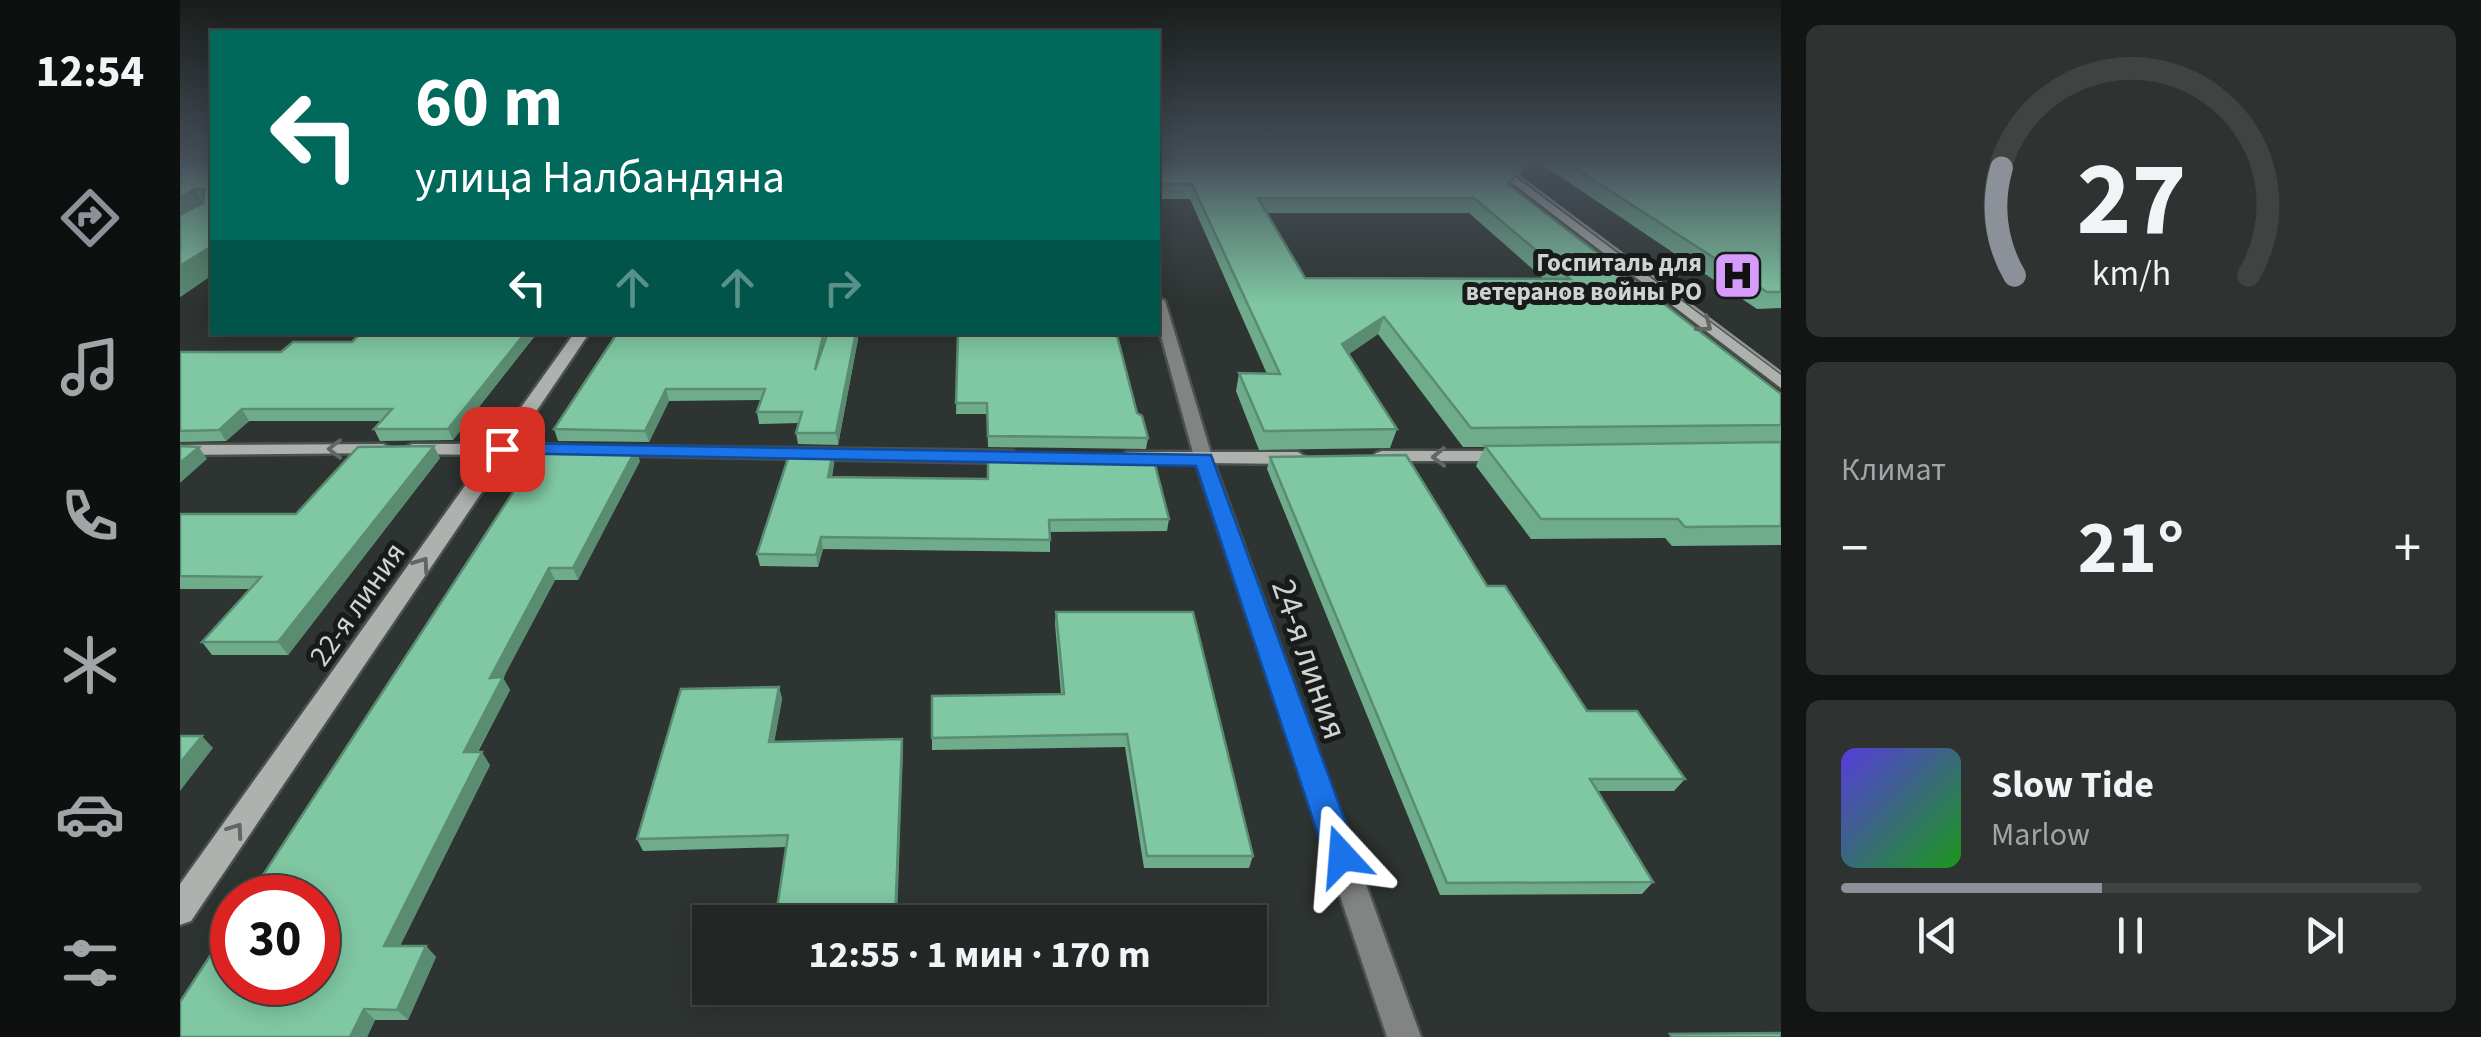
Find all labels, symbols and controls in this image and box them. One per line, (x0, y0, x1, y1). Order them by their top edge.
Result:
text: 12:54 (36, 40, 144, 104)
text: 60 m (415, 53, 563, 153)
icon: left (250, 70, 380, 200)
text: 27 (2076, 127, 2186, 275)
text: улица Налбандяна (415, 146, 785, 210)
icon: directions (55, 183, 125, 253)
place label: Госпиталь для ветеранов войны РО (1466, 245, 1702, 310)
text: km/h (2091, 248, 2171, 299)
hospital icon: Госпиталь для ветеранов войны РО (1711, 250, 1763, 302)
icon: left (500, 260, 555, 315)
icon: ahead (605, 260, 660, 315)
icon: ahead (710, 260, 765, 315)
icon: right (815, 260, 870, 315)
one-way arrow (1694, 314, 1712, 331)
icon: music (55, 332, 125, 402)
pin (460, 407, 545, 492)
icon: arrive (475, 422, 530, 477)
one-way arrow (326, 439, 342, 460)
one-way arrow (1430, 446, 1446, 467)
text: Климат (1841, 447, 1946, 493)
icon: phone (55, 481, 125, 551)
text: 21° (2078, 495, 2184, 602)
text: − (1841, 510, 1868, 588)
text: + (2394, 510, 2421, 588)
street label: 22-я линия (299, 534, 416, 675)
one-way arrow (410, 557, 428, 575)
street label: 24-я линия (1258, 573, 1360, 746)
icon: climate (55, 630, 125, 700)
text: Slow Tide (1991, 758, 2154, 812)
icon: car (55, 779, 125, 849)
position arrow (1290, 804, 1394, 908)
text: Marlow (1991, 812, 2090, 858)
one-way arrow (224, 823, 242, 842)
speed limit sign: 30 (210, 875, 340, 1005)
icon: previous (1910, 908, 1965, 963)
icon: pause (2103, 908, 2158, 963)
icon: next (2297, 908, 2352, 963)
icon: filters (55, 928, 125, 998)
text: 12:55 · 1 мин · 170 m (808, 928, 1151, 982)

